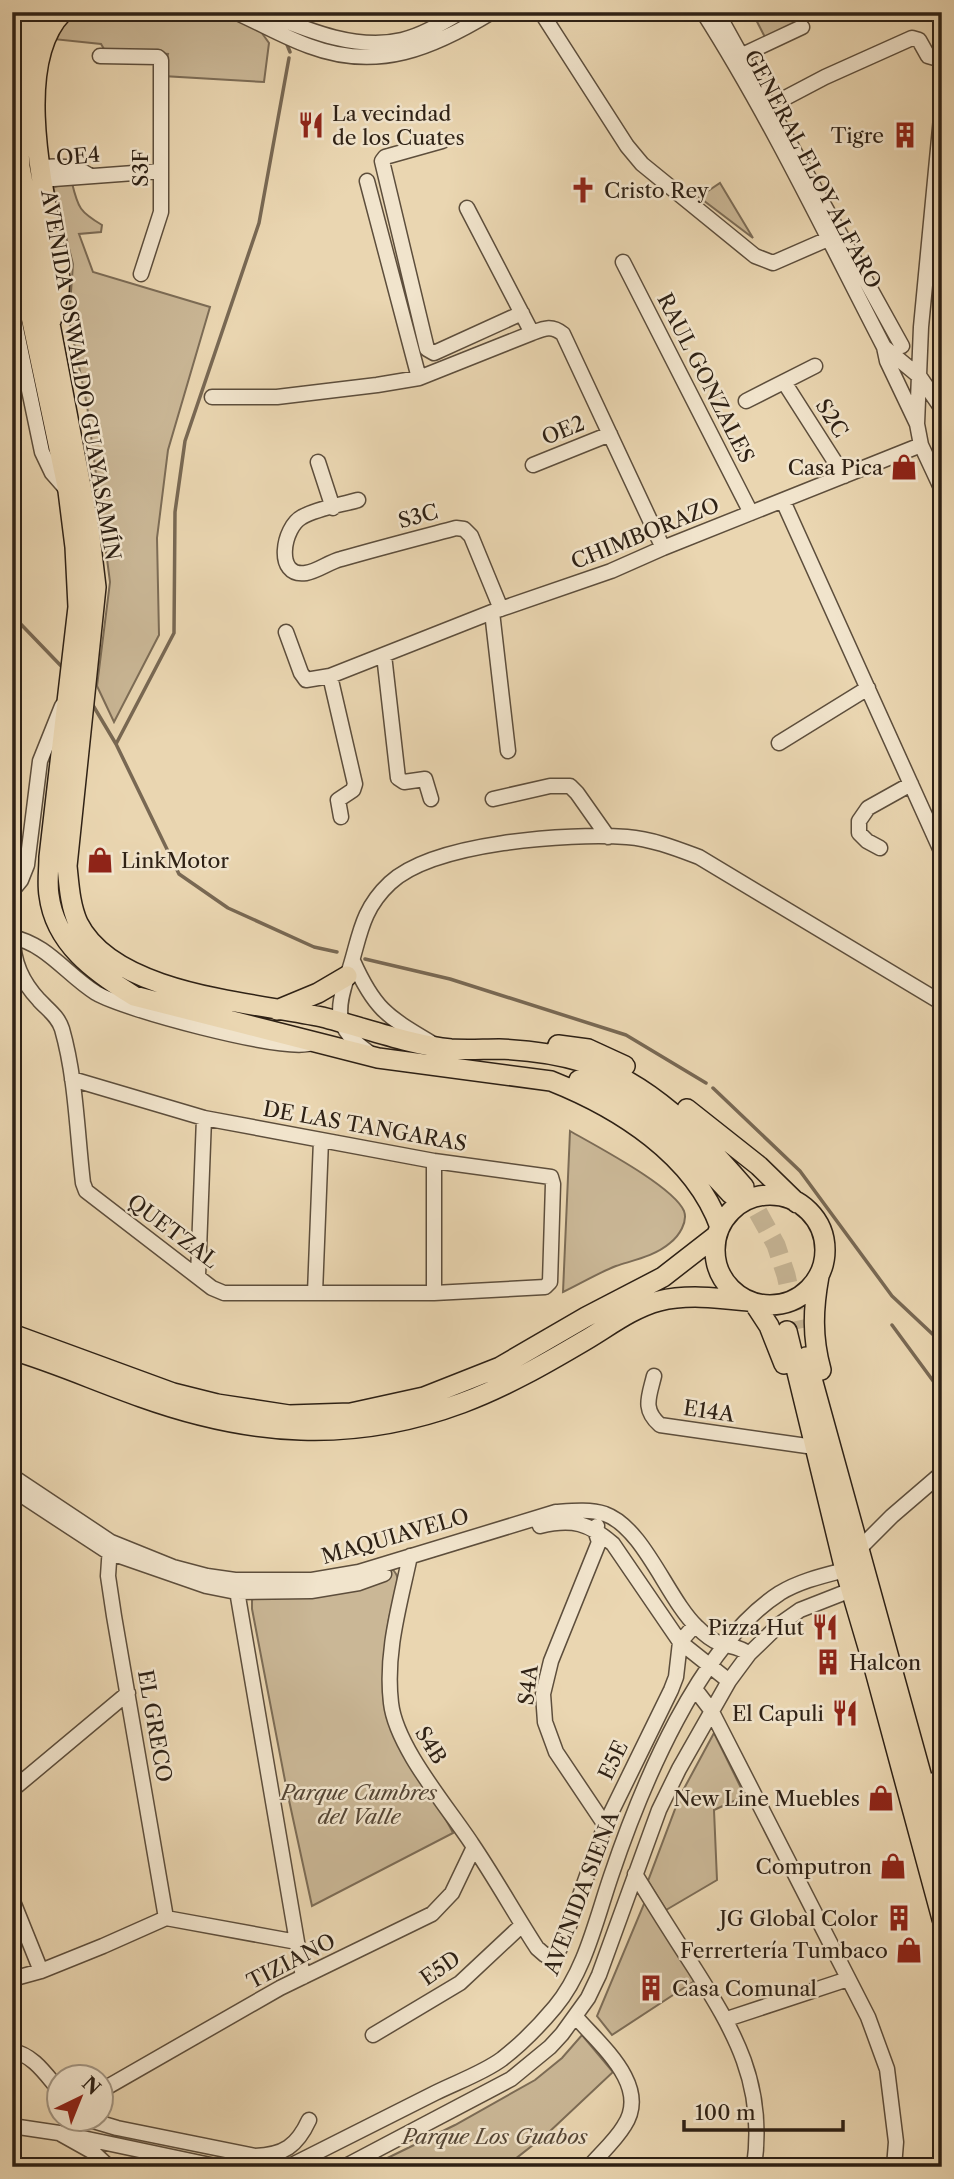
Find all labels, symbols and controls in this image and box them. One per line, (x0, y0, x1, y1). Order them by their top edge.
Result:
street label: GENERAL ELOY ALFARO (739, 45, 887, 293)
place label: La vecindad de los Cuates (332, 101, 465, 150)
restaurant icon: La vecindad de los Cuates (296, 110, 326, 140)
building icon: Tigre (890, 120, 920, 150)
place label: Tigre (831, 123, 884, 148)
street label: OE4 (55, 142, 101, 170)
street label: S3F (128, 149, 153, 187)
church icon: Cristo Rey (568, 175, 598, 205)
place label: Cristo Rey (604, 178, 709, 203)
street label: AVENIDA OSWALDO GUAYASAMÍN (36, 187, 126, 562)
street label: RAUL GONZALES (652, 289, 760, 467)
street label: S2C (811, 394, 853, 442)
street label: OE2 (538, 410, 588, 450)
shop icon: Casa Pica (889, 452, 919, 482)
place label: Casa Pica (788, 455, 884, 480)
street label: CHIMBORAZO (567, 492, 723, 574)
street label: S3C (395, 499, 441, 533)
shop icon: LinkMotor (85, 845, 115, 875)
place label: LinkMotor (121, 848, 229, 873)
street label: DE LAS TANGARAS (261, 1096, 469, 1156)
street label: QUETZAL (123, 1189, 224, 1273)
street label: E14A (682, 1395, 737, 1427)
street label: MAQUIAVELO (318, 1503, 472, 1569)
restaurant icon: Pizza Hut (810, 1612, 840, 1642)
place label: Pizza Hut (708, 1615, 805, 1640)
building icon: Halcon (813, 1647, 843, 1677)
place label: Halcon (849, 1650, 921, 1675)
street label: S4A (513, 1663, 543, 1707)
street label: EL GRECO (133, 1668, 177, 1784)
restaurant icon: El Capuli (830, 1698, 860, 1728)
place label: El Capuli (732, 1701, 824, 1726)
street label: S4B (410, 1722, 452, 1768)
street label: E5E (593, 1736, 633, 1784)
park label: Parque Cumbres del Valle (279, 1780, 438, 1829)
shop icon: New Line Muebles (866, 1783, 896, 1813)
place label: New Line Muebles (673, 1786, 860, 1811)
street label: AVENIDA SIENA (538, 1807, 624, 1979)
shop icon: Computron (878, 1851, 908, 1881)
place label: Computron (755, 1854, 872, 1879)
building icon: JG Global Color (884, 1903, 914, 1933)
place label: JG Global Color (716, 1906, 878, 1931)
street label: TIZIANO (243, 1928, 339, 1994)
shop icon: Ferrertería Tumbaco (894, 1935, 924, 1965)
place label: Ferrertería Tumbaco (680, 1938, 888, 1963)
street label: E5D (415, 1945, 465, 1991)
building icon: Casa Comunal (636, 1973, 666, 2003)
place label: Casa Comunal (672, 1976, 817, 2001)
north arrow (46, 2064, 116, 2134)
text: N (77, 2072, 105, 2100)
scale bar (684, 2088, 844, 2132)
text: 100 m (695, 2100, 756, 2125)
park label: Parque Los Guabos (400, 2124, 588, 2149)

